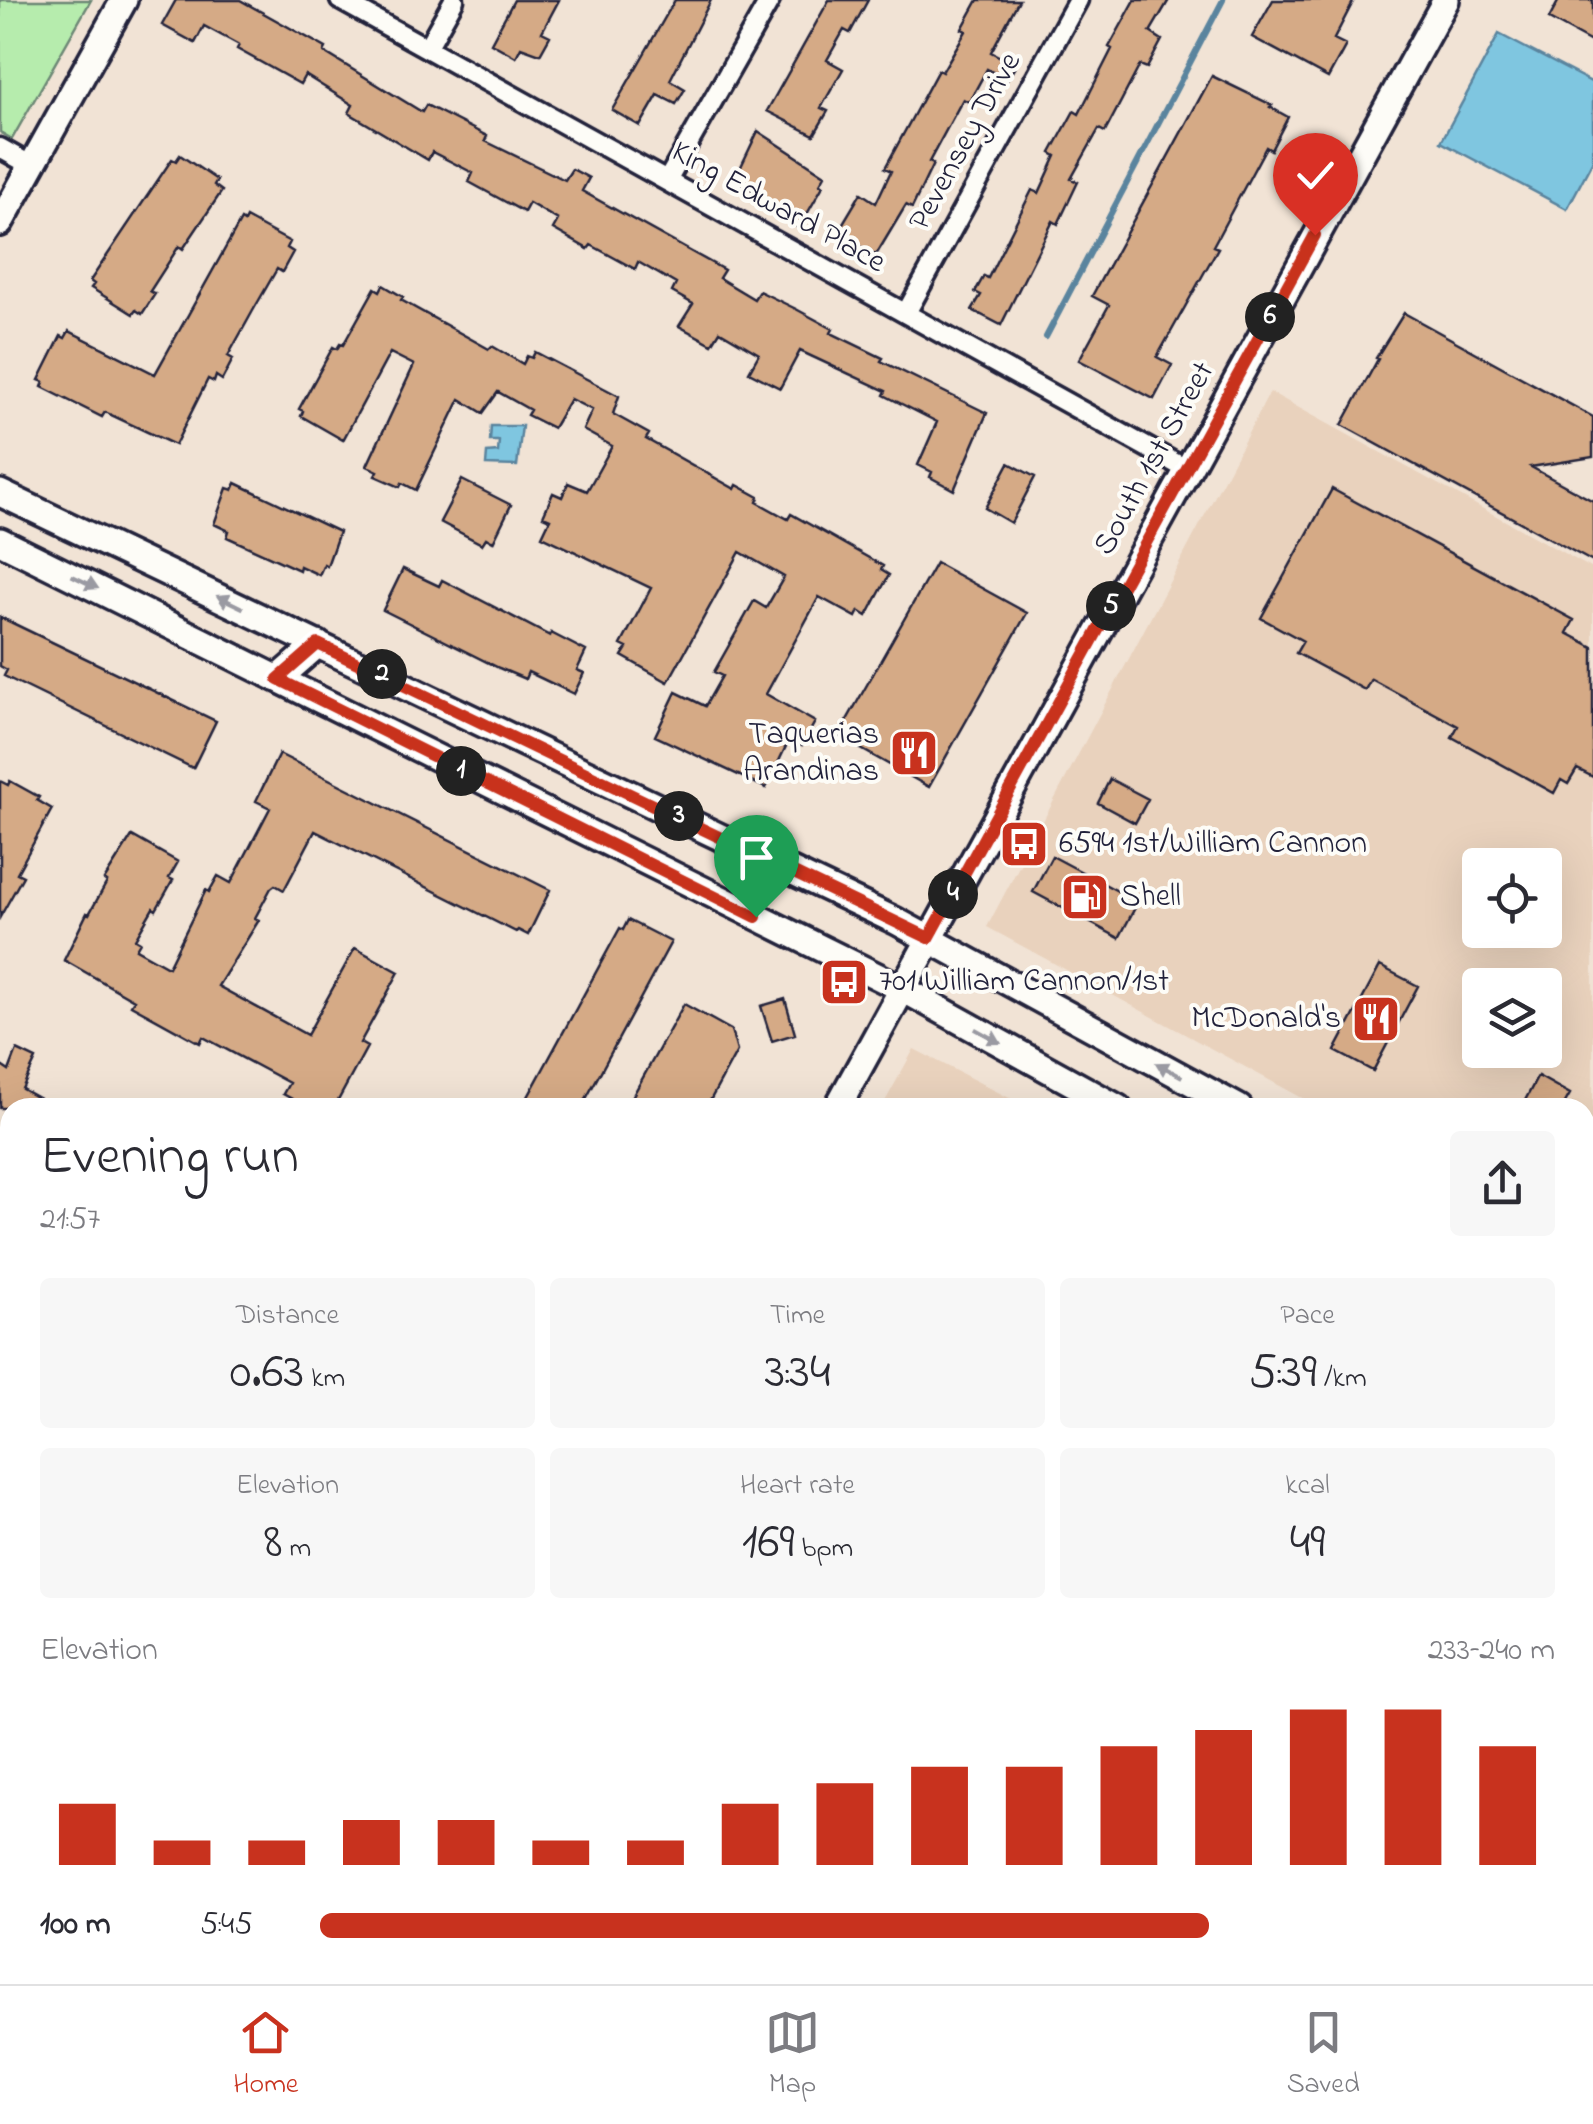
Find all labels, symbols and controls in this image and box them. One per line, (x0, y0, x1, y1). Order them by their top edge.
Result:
street label: Pevensey Drive (898, 44, 1035, 240)
street label: King Edward Place (662, 130, 894, 287)
pin (1273, 133, 1358, 236)
icon: check (1288, 148, 1343, 203)
pin: 6 (1245, 292, 1295, 342)
text: 6 (1264, 296, 1276, 337)
street label: South 1st Street (1082, 353, 1228, 565)
one-way arrow (70, 574, 99, 591)
pin: 5 (1086, 581, 1136, 631)
text: 5 (1103, 585, 1119, 626)
one-way arrow (215, 593, 244, 610)
pin: 2 (357, 649, 407, 699)
text: 2 (375, 653, 389, 694)
place label: Taquerias Arandinas (743, 712, 879, 796)
restaurant icon: Taquerias Arandinas (888, 727, 940, 779)
pin: 1 (436, 746, 486, 796)
text: 1 (457, 750, 465, 791)
pin: 3 (654, 791, 704, 841)
text: 3 (673, 795, 685, 836)
pin (714, 815, 799, 918)
bus stop icon: 6594 1st/William Cannon (998, 818, 1050, 870)
place label: 6594 1st/William Cannon (1059, 821, 1367, 868)
icon: arrive (729, 830, 784, 885)
map controls (1462, 848, 1562, 1068)
button: locate (1462, 848, 1562, 948)
pin: 4 (928, 869, 978, 919)
fuel station icon: Shell (1059, 871, 1111, 923)
text: 4 (947, 873, 959, 914)
place label: Shell (1120, 874, 1181, 921)
bus stop icon: 701 William Cannon/1st (818, 956, 870, 1008)
place label: 701 William Cannon/1st (879, 959, 1169, 1006)
button: layers (1462, 968, 1562, 1068)
restaurant icon: McDonald's (1350, 993, 1402, 1045)
place label: McDonald's (1191, 996, 1341, 1043)
one-way arrow (974, 1028, 1003, 1045)
one-way arrow (1154, 1061, 1183, 1078)
text: Evening run (40, 1119, 299, 1199)
button: share (1450, 1131, 1555, 1236)
text: 21:57 (40, 1197, 100, 1244)
text: Distance (236, 1296, 339, 1337)
text: Time (770, 1296, 825, 1337)
text: Pace (1280, 1296, 1335, 1337)
text: 0.63 (230, 1337, 304, 1410)
text: 3:34 (764, 1337, 831, 1410)
text: 5:39 (1248, 1337, 1317, 1410)
text: km (304, 1359, 345, 1400)
text: /km (1317, 1359, 1367, 1400)
text: Elevation (236, 1466, 339, 1507)
text: Heart rate (740, 1466, 855, 1507)
text: kcal (1285, 1466, 1330, 1507)
text: 8 (264, 1507, 283, 1580)
text: 169 (742, 1507, 795, 1580)
text: 49 (1290, 1507, 1325, 1580)
text: m (283, 1529, 311, 1570)
text: bpm (795, 1529, 853, 1570)
text: Elevation (40, 1628, 158, 1675)
text: 233–240 m (1428, 1628, 1555, 1675)
text: 100 m (40, 1902, 111, 1949)
text: 5:45 (200, 1902, 253, 1949)
tab: Home (233, 2005, 298, 2106)
tab: Map (765, 2005, 820, 2106)
tab: Saved (1287, 2005, 1360, 2106)

